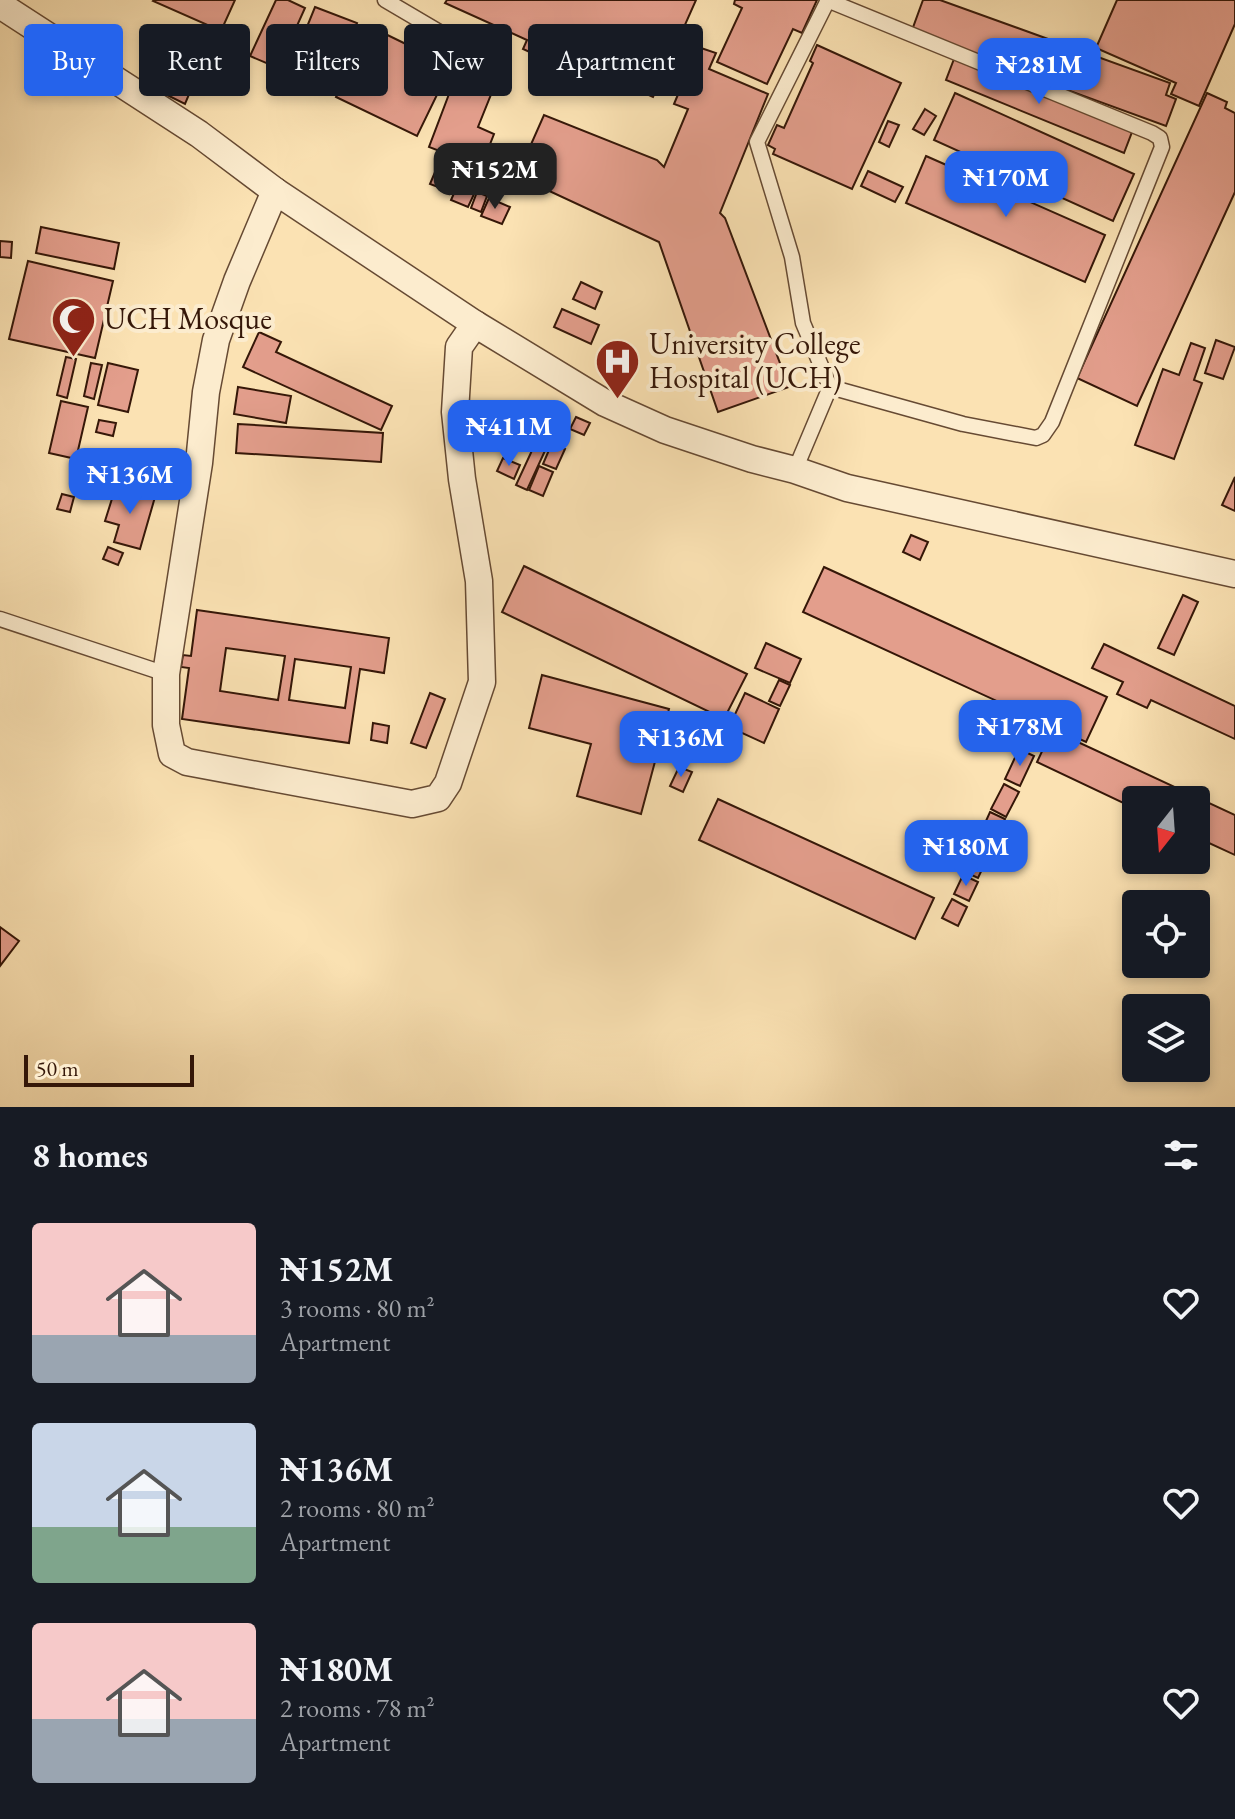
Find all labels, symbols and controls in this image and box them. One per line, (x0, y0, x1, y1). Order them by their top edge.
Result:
chip: Buy (24, 24, 123, 96)
chip: Rent (139, 24, 250, 96)
chip: Filters (266, 24, 388, 96)
chip: New (404, 24, 512, 96)
chip: Apartment (528, 24, 703, 96)
pin: ₦281M (983, 38, 1095, 106)
text: ₦281M (996, 47, 1082, 81)
pin: ₦152M (439, 143, 551, 211)
pin: ₦170M (950, 151, 1062, 219)
text: ₦152M (452, 152, 538, 186)
text: ₦170M (963, 160, 1049, 194)
mosque icon: UCH Mosque (49, 295, 97, 358)
place label: UCH Mosque (104, 299, 272, 338)
place label: University College Hospital (UCH) (649, 324, 861, 397)
hospital icon: University College Hospital (UCH) (594, 337, 642, 400)
pin: ₦411M (453, 400, 565, 468)
text: ₦411M (466, 409, 552, 443)
pin: ₦136M (74, 448, 186, 516)
text: ₦136M (87, 457, 173, 491)
pin: ₦178M (964, 700, 1076, 768)
text: ₦178M (977, 709, 1063, 743)
pin: ₦136M (625, 711, 737, 779)
text: ₦136M (638, 720, 724, 754)
north arrow (1122, 786, 1210, 874)
map controls (1122, 786, 1210, 1082)
pin: ₦180M (910, 820, 1022, 888)
text: ₦180M (923, 829, 1009, 863)
button: locate (1122, 890, 1210, 978)
button: layers (1122, 994, 1210, 1082)
scale bar (24, 1051, 194, 1087)
text: 50 m (36, 1054, 79, 1083)
text: 8 homes (32, 1133, 148, 1177)
icon: filters (1159, 1133, 1203, 1177)
text: ₦152M (280, 1247, 393, 1291)
icon: home (96, 1255, 192, 1351)
icon: heart (1159, 1281, 1203, 1325)
text: 3 rooms · 80 m² (280, 1291, 435, 1325)
text: Apartment (280, 1325, 390, 1359)
text: ₦136M (280, 1447, 393, 1491)
icon: home (96, 1455, 192, 1551)
icon: heart (1159, 1481, 1203, 1525)
text: 2 rooms · 80 m² (280, 1491, 435, 1525)
text: Apartment (280, 1525, 390, 1559)
text: ₦180M (280, 1647, 393, 1691)
icon: home (96, 1655, 192, 1751)
icon: heart (1159, 1681, 1203, 1725)
text: 2 rooms · 78 m² (280, 1691, 435, 1725)
text: Apartment (280, 1725, 390, 1759)

